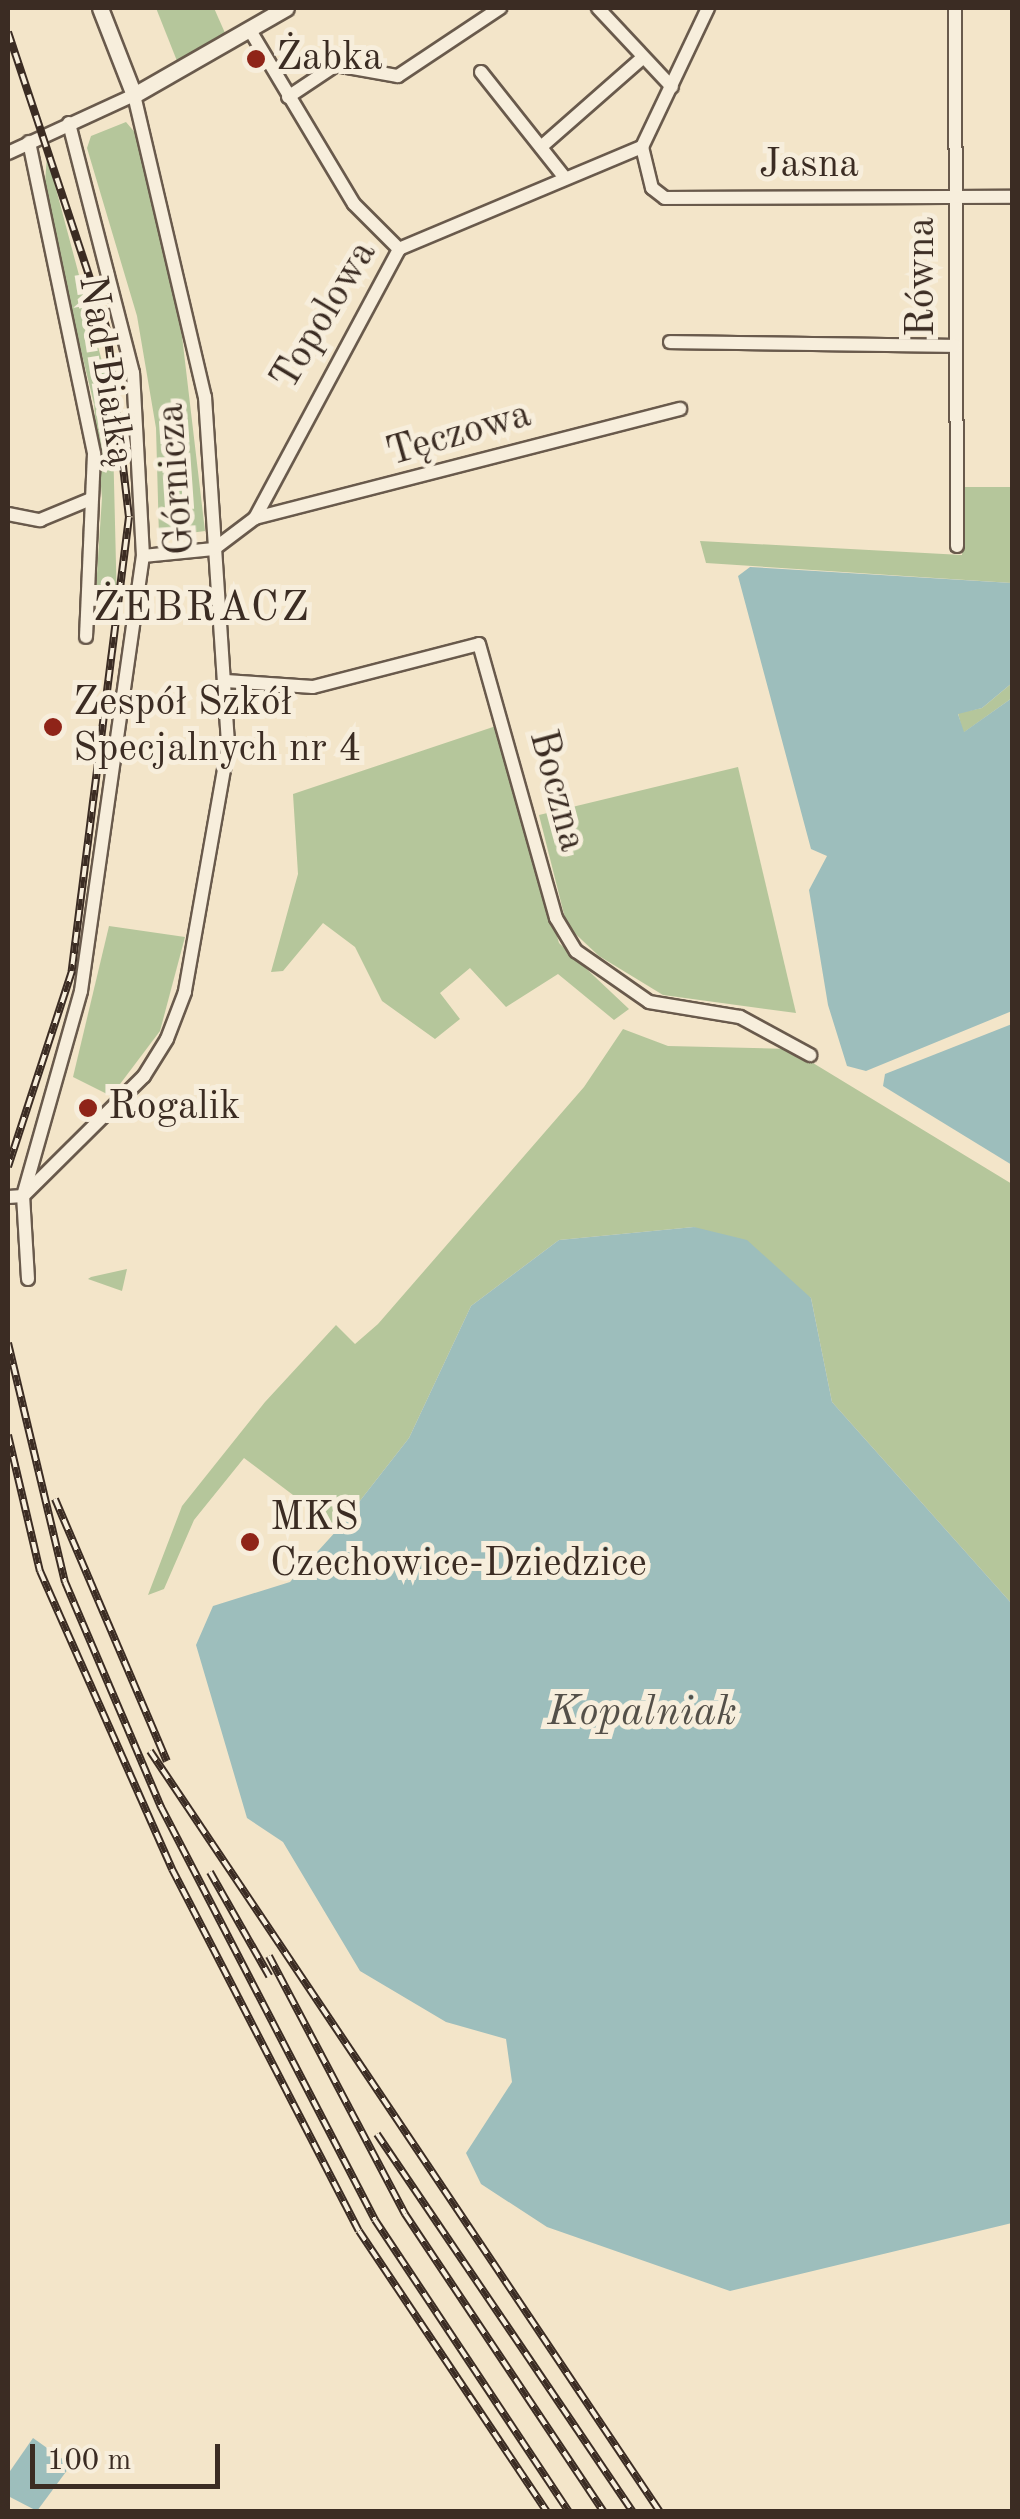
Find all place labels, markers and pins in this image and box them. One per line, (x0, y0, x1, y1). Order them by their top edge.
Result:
place label: Żabka (276, 35, 383, 83)
marker: Żabka (245, 48, 267, 70)
place label: Zespół Szkół Specjalnych nr 4 (73, 680, 361, 774)
marker: Zespół Szkół Specjalnych nr 4 (42, 716, 64, 738)
place label: Rogalik (108, 1084, 240, 1132)
marker: Rogalik (77, 1097, 99, 1119)
place label: MKS Czechowice-Dziedzice (270, 1495, 647, 1589)
marker: MKS Czechowice-Dziedzice (239, 1531, 261, 1553)

